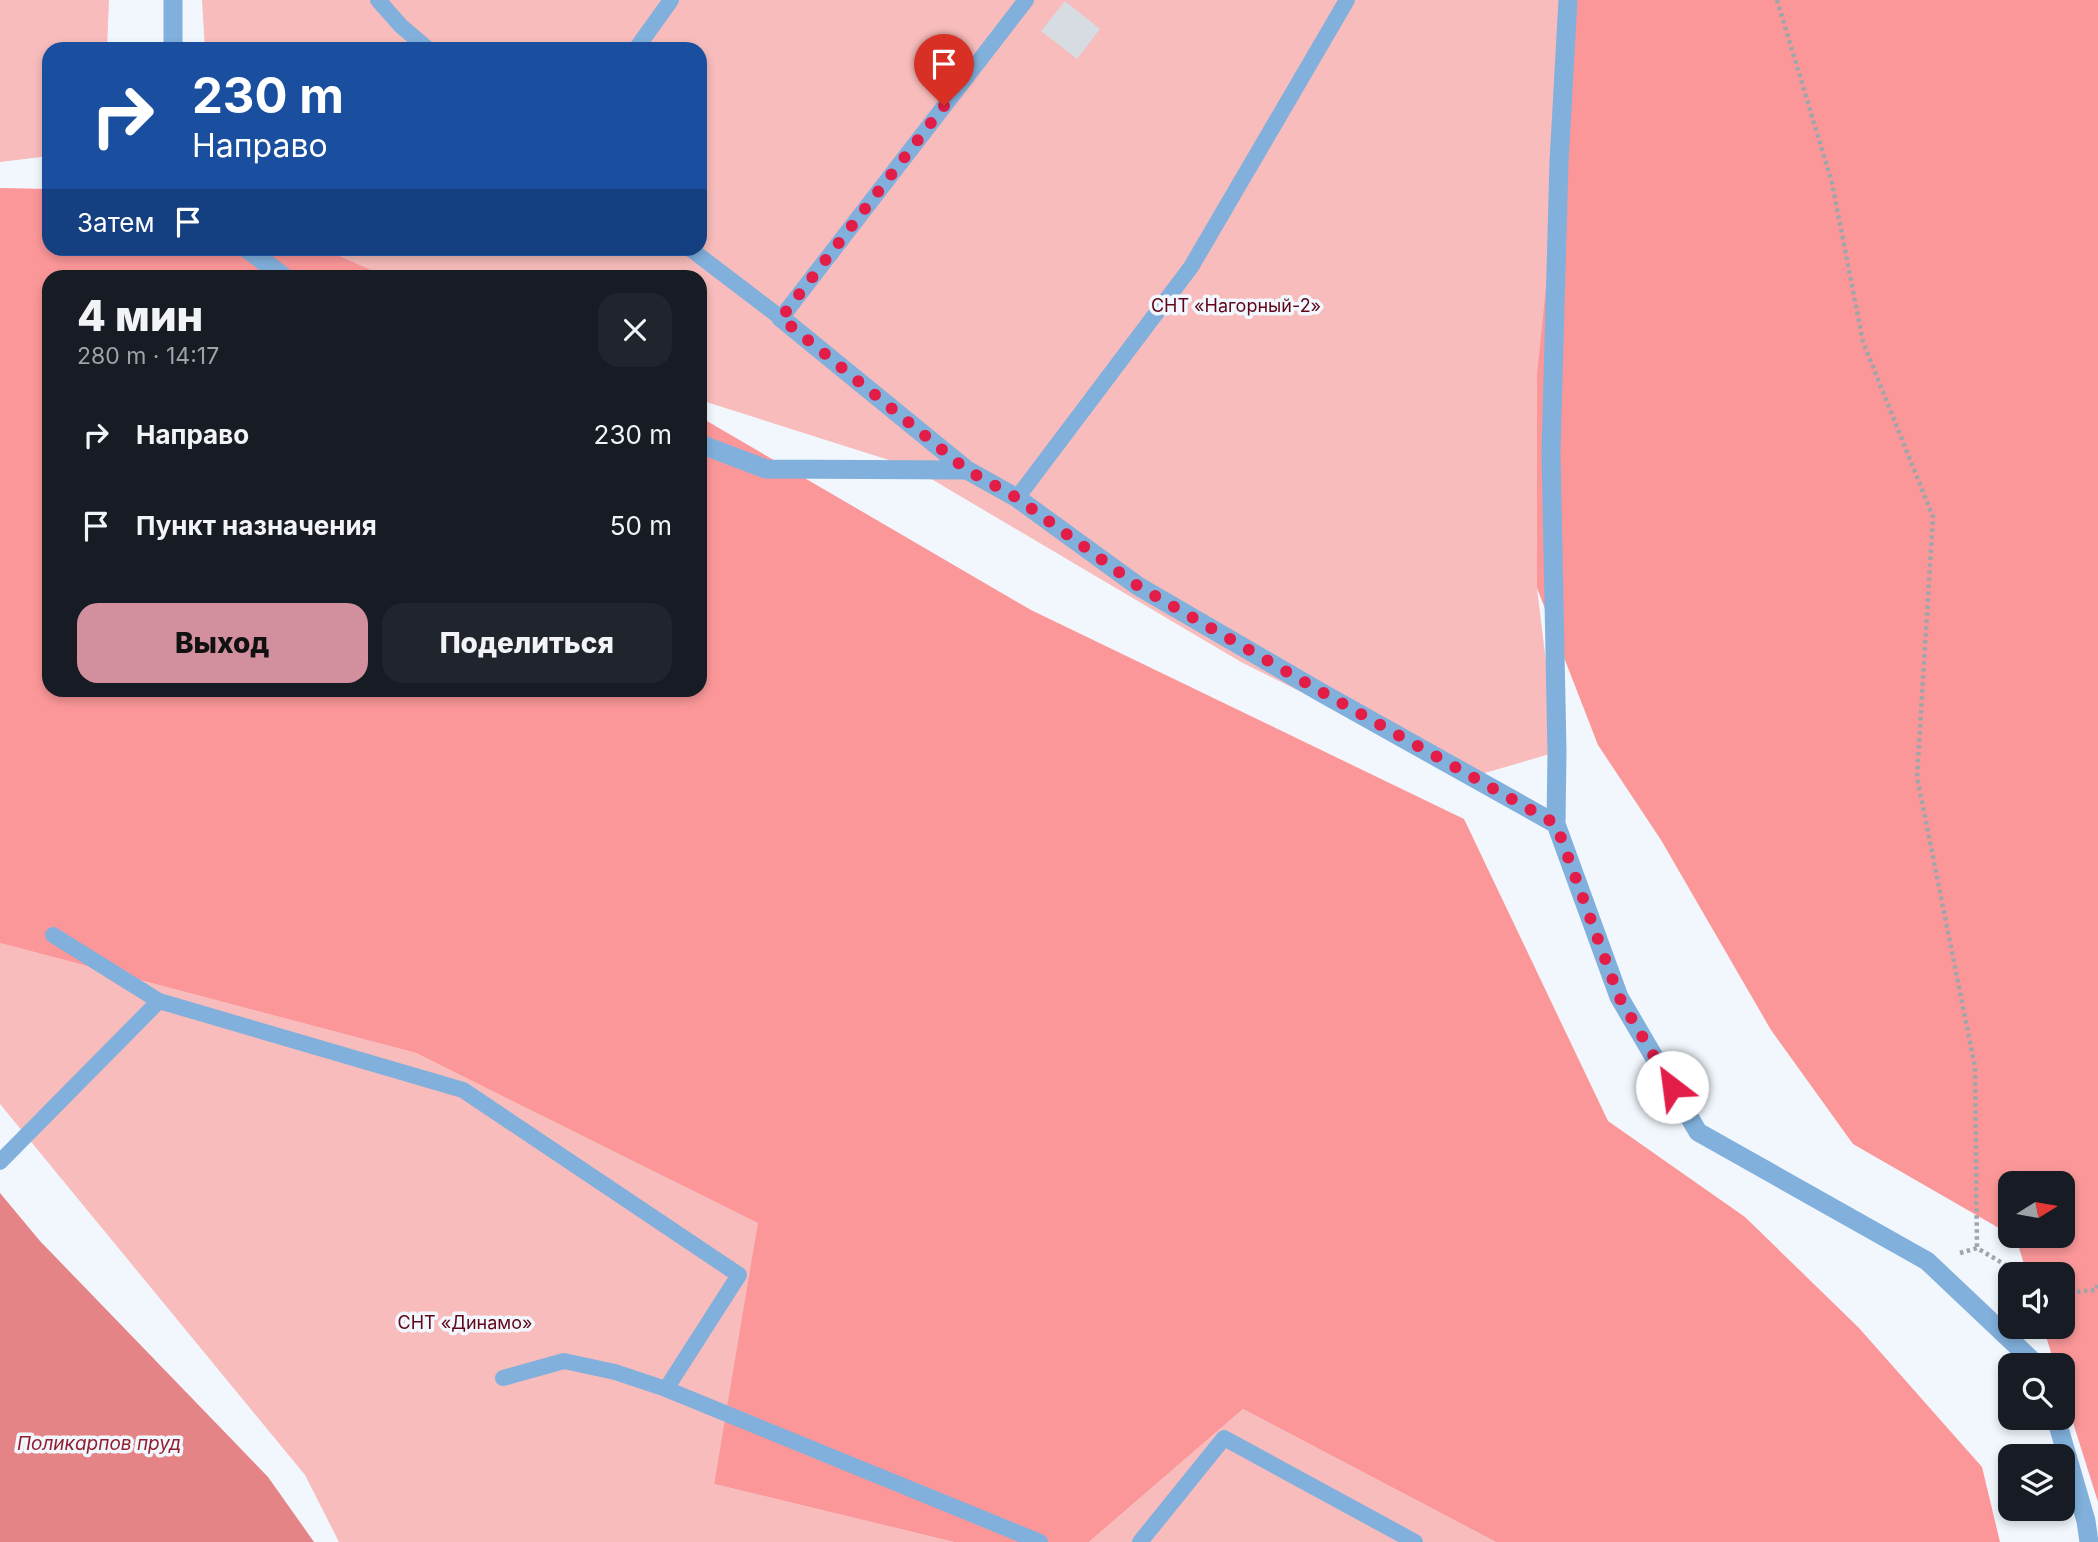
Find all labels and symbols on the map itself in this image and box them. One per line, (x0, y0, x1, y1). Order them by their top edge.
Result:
pin (914, 34, 974, 106)
park label: СНТ «Нагорный-2» (1151, 295, 1321, 316)
position arrow (1635, 1050, 1709, 1124)
north arrow (1998, 1171, 2076, 1248)
park label: СНТ «Динамо» (398, 1312, 532, 1333)
water label: Поликарпов пруд (17, 1432, 181, 1455)

